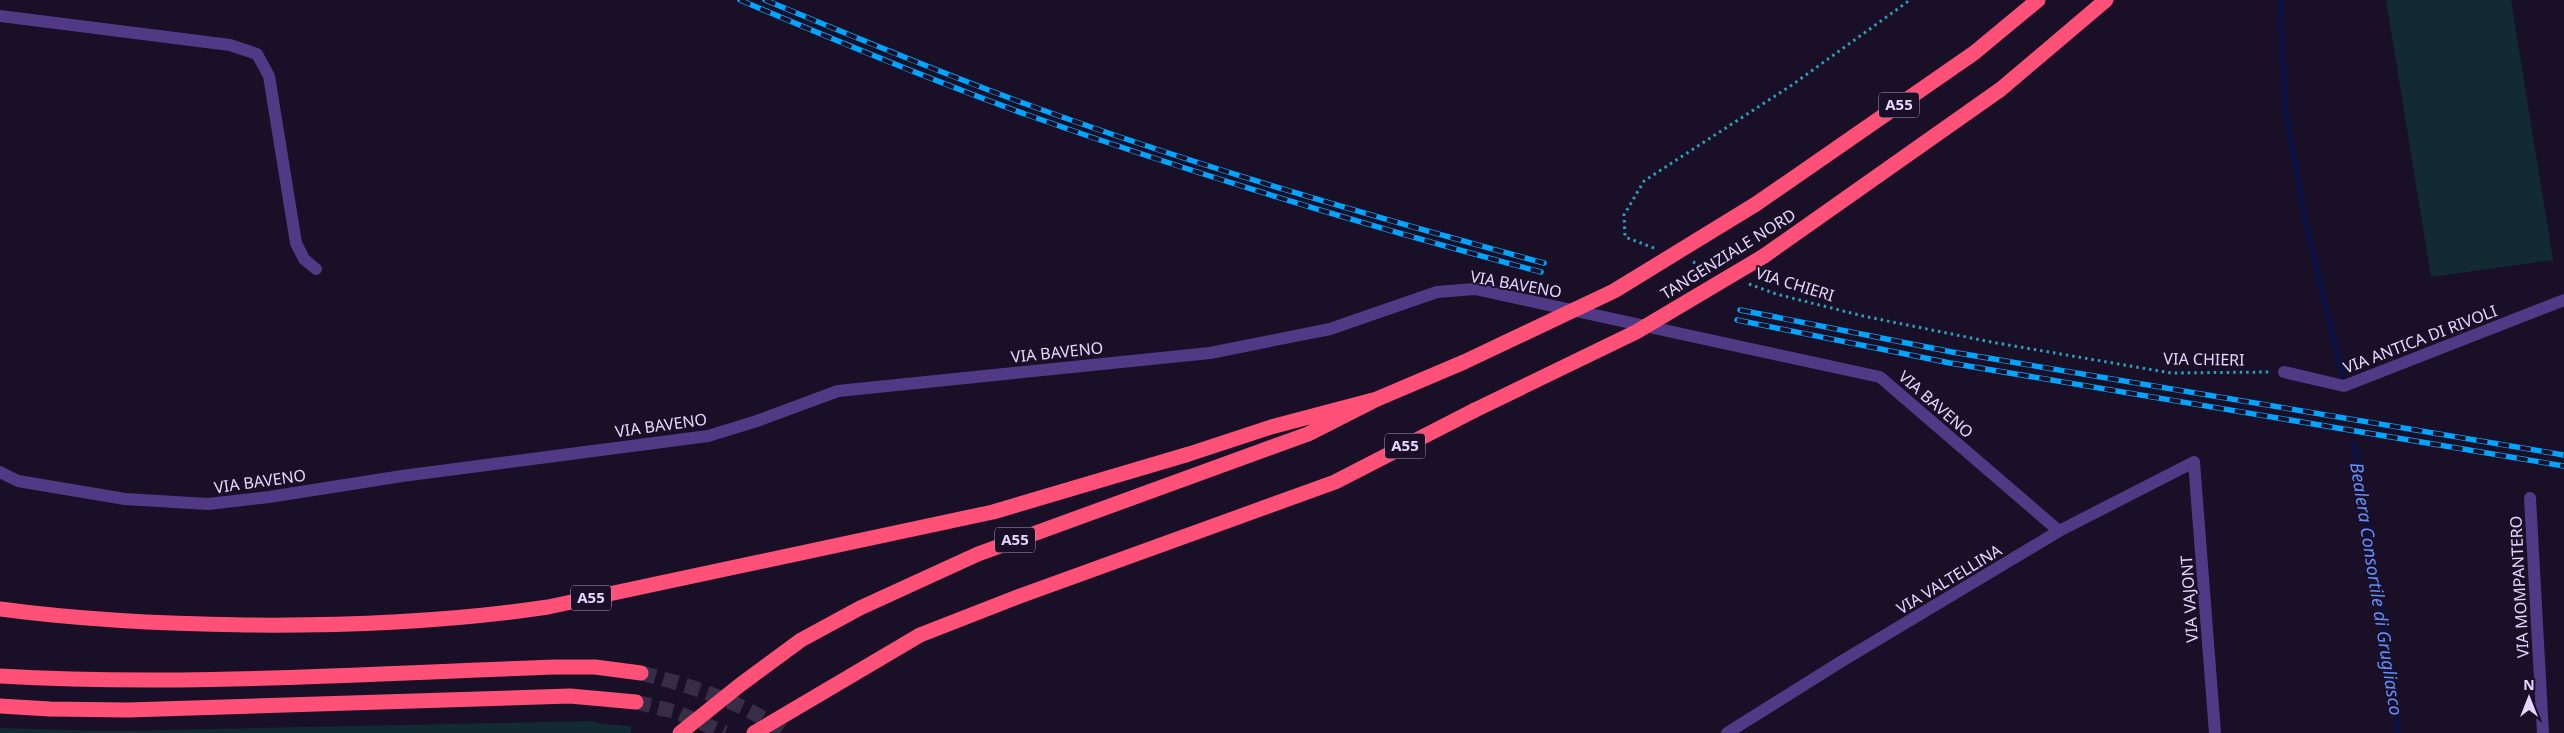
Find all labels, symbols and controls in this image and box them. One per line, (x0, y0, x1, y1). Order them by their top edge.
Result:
road number: A55 (1879, 92, 1919, 118)
street label: TANGENZIALE NORD (1656, 203, 1800, 305)
street label: VIA CHIERI (1753, 262, 1837, 306)
street label: VIA BAVENO (1469, 265, 1563, 303)
street label: VIA ANTICA DI RIVOLI (2340, 300, 2500, 378)
street label: VIA BAVENO (1010, 336, 1104, 368)
street label: VIA CHIERI (2163, 347, 2245, 371)
street label: VIA BAVENO (1894, 365, 1978, 443)
street label: VIA BAVENO (614, 408, 708, 442)
road number: A55 (1385, 434, 1425, 458)
water label: Bealera Consortile di Grugliasco (2345, 461, 2409, 717)
street label: VIA BAVENO (213, 464, 307, 498)
street label: VIA MOMPANTERO (2504, 515, 2534, 659)
road number: A55 (995, 528, 1035, 552)
street label: VIA VALTELLINA (1892, 539, 2006, 619)
street label: VIA VAJONT (2175, 555, 2203, 643)
road number: A55 (571, 586, 611, 610)
north arrow (2504, 673, 2554, 723)
text: N (2523, 675, 2535, 694)

